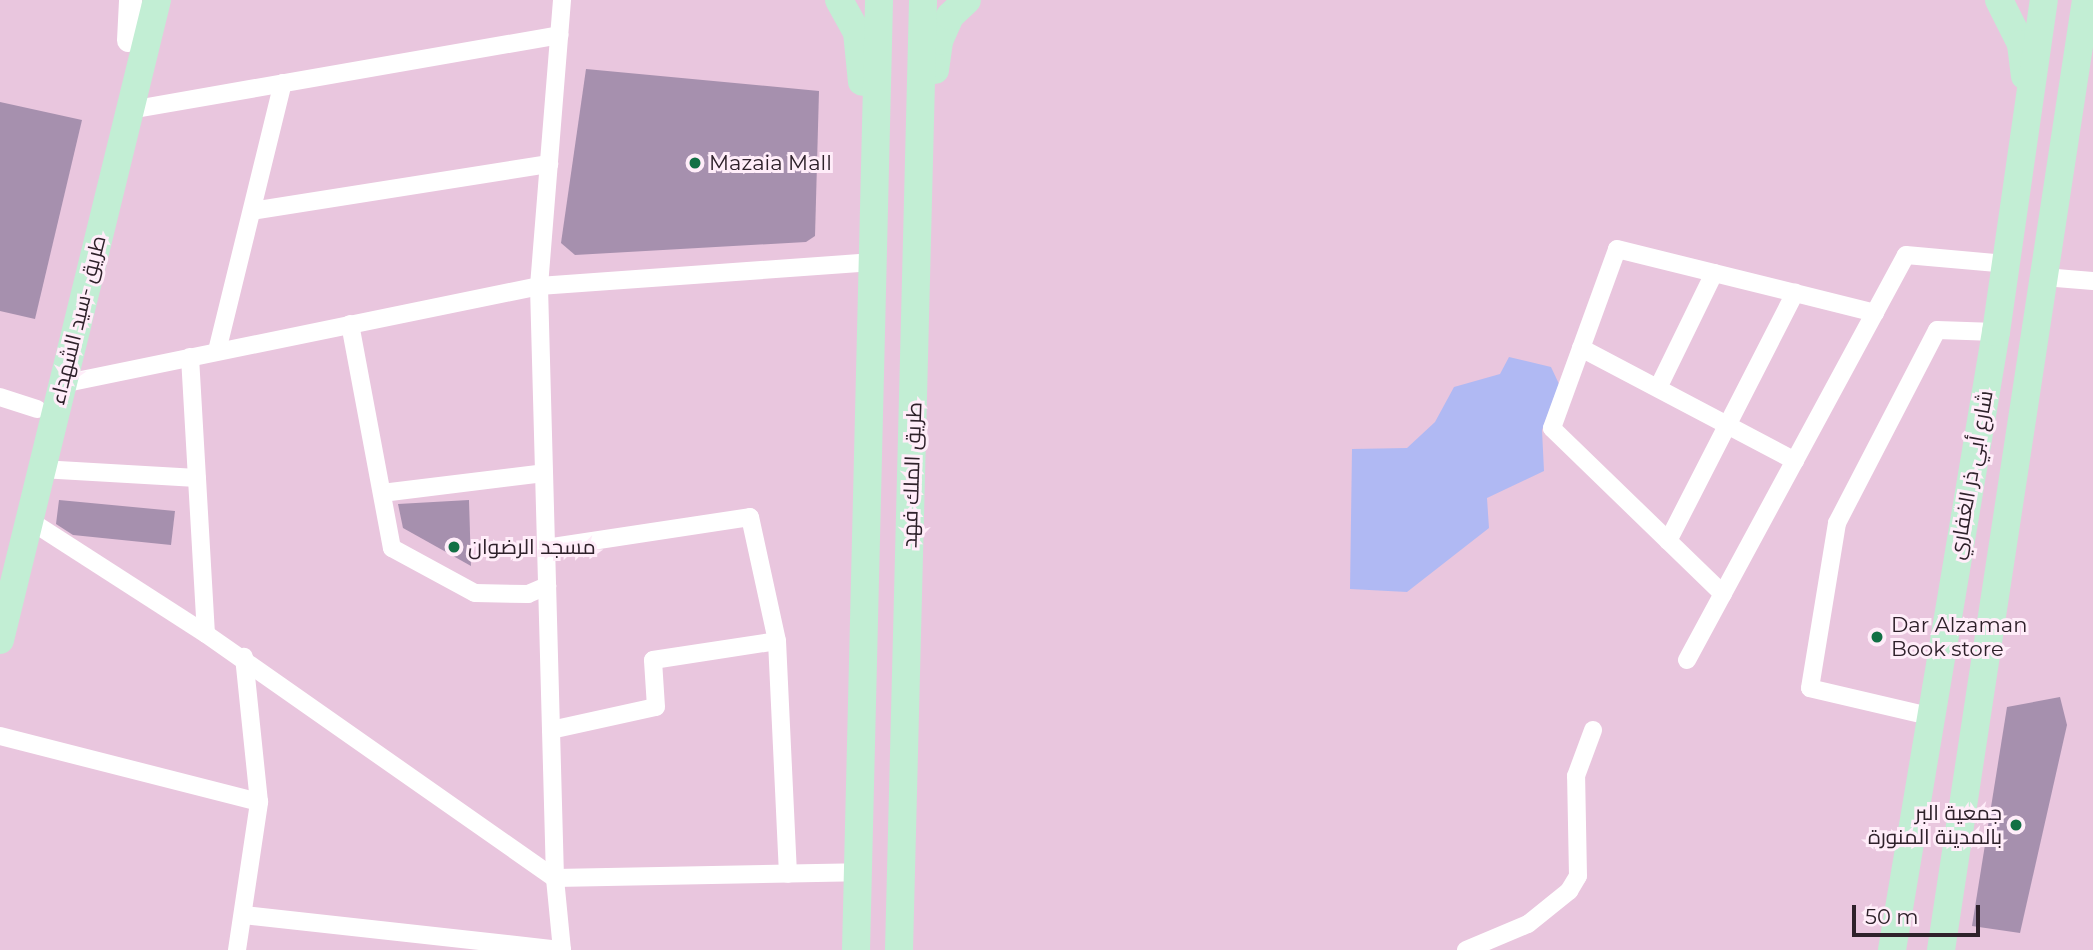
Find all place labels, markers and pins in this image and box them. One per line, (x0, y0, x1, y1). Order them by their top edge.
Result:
place label: Mazaia Mall (709, 150, 832, 176)
marker: Mazaia Mall (687, 155, 703, 171)
place label: مسجد الرضوان (468, 534, 596, 560)
marker: مسجد الرضوان (446, 539, 462, 555)
place label: Dar Alzaman Book store (1891, 612, 2027, 662)
marker: Dar Alzaman Book store (1869, 629, 1885, 645)
place label: جمعية البر بالمدينة المنورة (1868, 800, 2002, 850)
marker: جمعية البر بالمدينة المنورة (2008, 817, 2024, 833)

